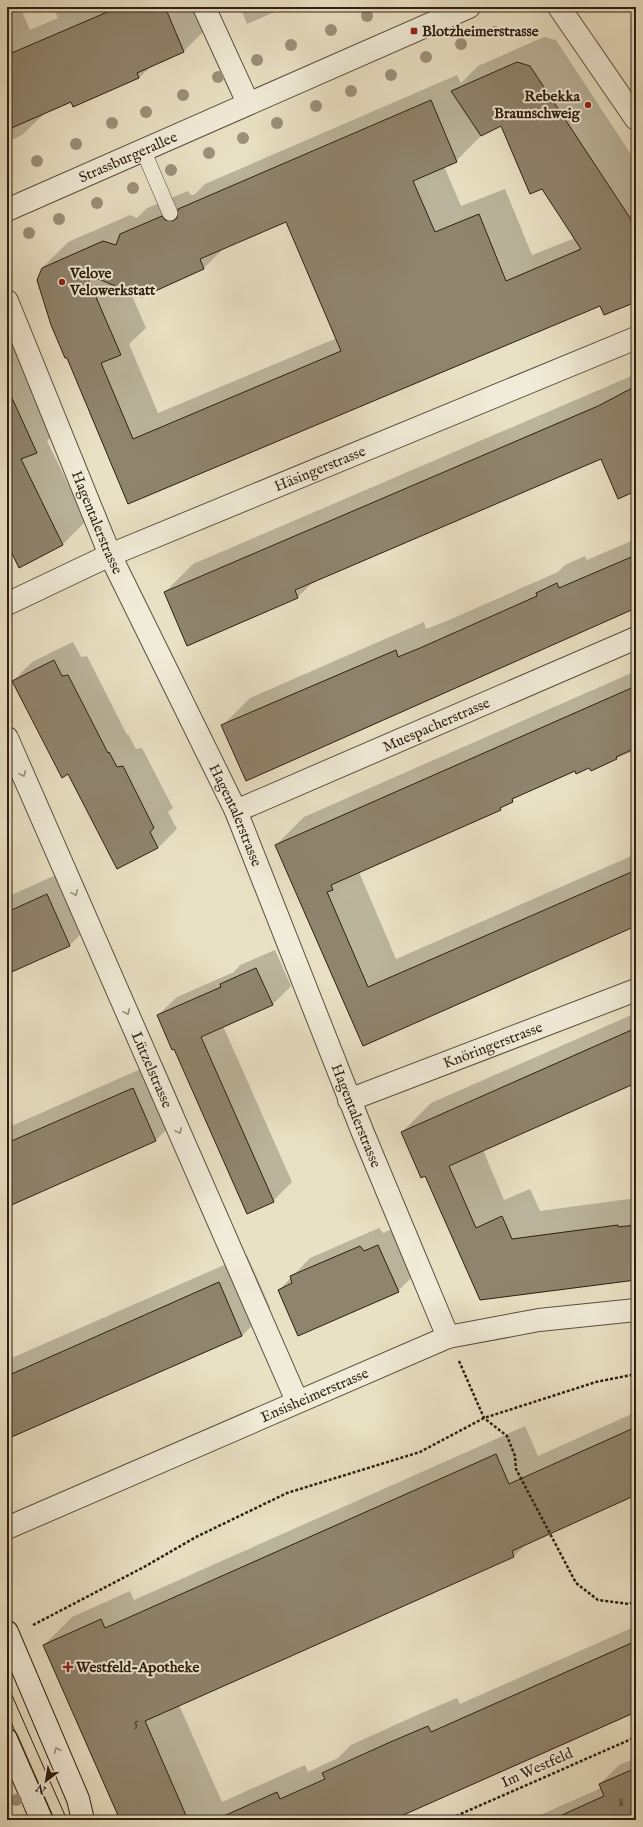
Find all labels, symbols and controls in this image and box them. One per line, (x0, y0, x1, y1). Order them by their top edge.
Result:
place label: Blotzheimerstrasse (422, 22, 539, 41)
marker: Blotzheimerstrasse (409, 26, 419, 36)
place label: Rebekka Braunschweig (494, 87, 581, 123)
marker: Rebekka Braunschweig (583, 100, 593, 110)
street label: Strassburgerallee (76, 127, 180, 187)
place label: Velove Velowerkstatt (69, 264, 156, 300)
marker: Velove Velowerkstatt (57, 277, 67, 287)
street label: Häsingerstrasse (271, 441, 368, 496)
street label: Hagentalerstrasse (67, 468, 127, 577)
street label: Muespacherstrasse (379, 693, 493, 756)
street label: Hagentalerstrasse (205, 761, 266, 869)
one-way arrow (18, 771, 26, 778)
one-way arrow (70, 890, 78, 897)
one-way arrow (122, 1009, 130, 1016)
street label: Knöringerstrasse (440, 1017, 545, 1073)
street label: Lützelstrasse (127, 1029, 177, 1111)
street label: Hagentalerstrasse (327, 1061, 386, 1171)
one-way arrow (174, 1127, 182, 1135)
street label: Ensisheimerstrasse (258, 1363, 371, 1427)
place label: Westfeld-Apotheke (75, 1658, 199, 1677)
marker: Westfeld-Apotheke (63, 1662, 73, 1672)
house number: 5 (134, 1714, 139, 1731)
street label: Im Westfeld (498, 1743, 577, 1792)
one-way arrow (54, 1746, 62, 1754)
north arrow (26, 1761, 66, 1801)
text: N (33, 1780, 50, 1798)
house number: 8 (618, 1794, 624, 1811)

